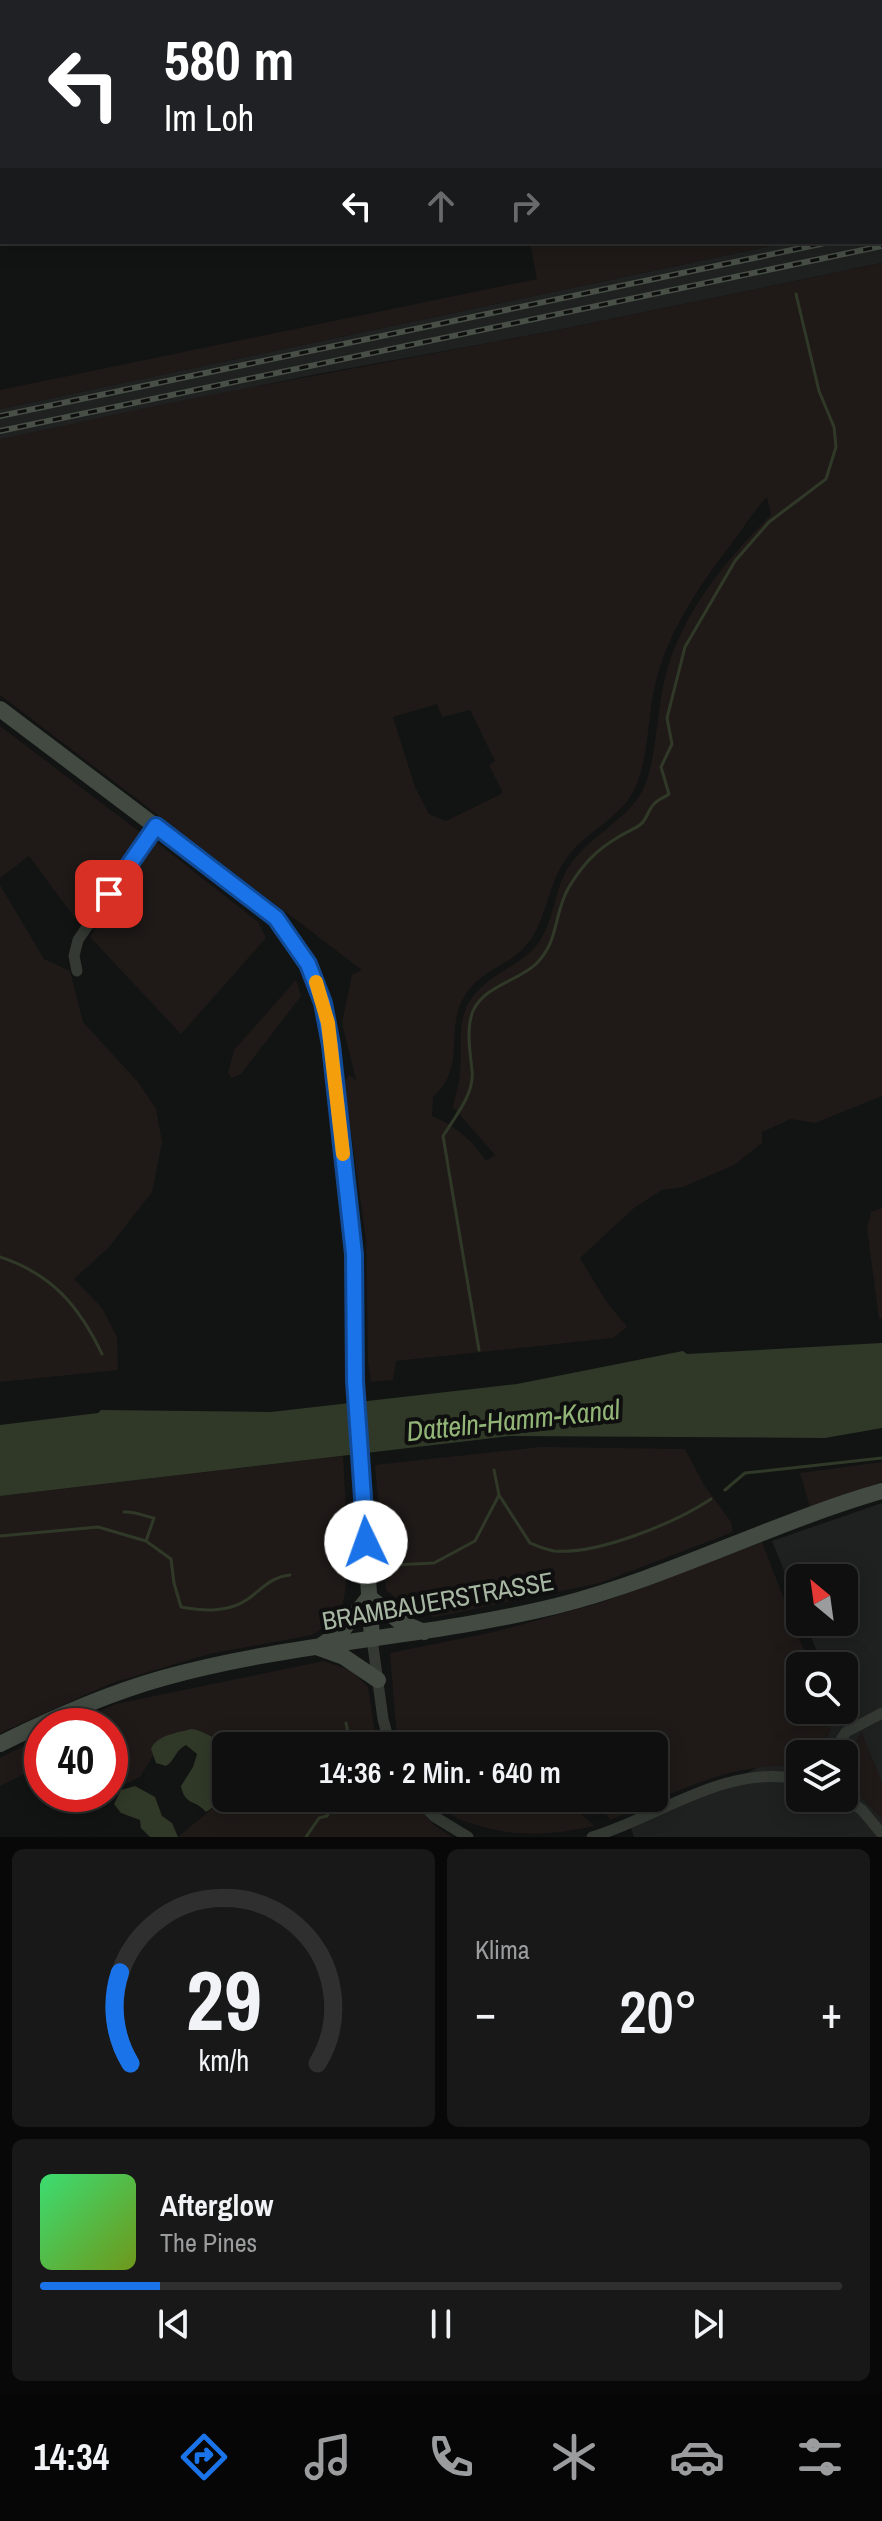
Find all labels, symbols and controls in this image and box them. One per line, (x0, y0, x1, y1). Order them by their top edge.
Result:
text: 580 m (164, 22, 294, 97)
icon: left (32, 32, 136, 136)
text: Im Loh (164, 94, 254, 142)
icon: left (335, 184, 379, 228)
icon: ahead (419, 184, 463, 228)
icon: right (503, 184, 547, 228)
pin (75, 860, 143, 928)
icon: arrive (87, 872, 131, 916)
water label: Datteln-Hamm-Kanal (404, 1390, 622, 1450)
position arrow (324, 1500, 408, 1584)
street label: BRAMBAUERSTRASSE (319, 1563, 556, 1638)
north arrow (786, 1564, 858, 1636)
map controls (786, 1564, 858, 1812)
button: search (786, 1652, 858, 1724)
speed limit sign: 40 (24, 1708, 128, 1812)
button: layers (786, 1740, 858, 1812)
text: 14:36 · 2 Min. · 640 m (319, 1752, 561, 1792)
text: Klima (475, 1932, 530, 1967)
text: 29 (186, 1944, 261, 2056)
text: 20° (619, 1971, 698, 2052)
text: − (475, 1982, 496, 2042)
text: + (821, 1982, 842, 2042)
text: km/h (198, 2041, 249, 2080)
text: Afterglow (160, 2185, 273, 2225)
text: The Pines (160, 2225, 257, 2260)
icon: previous (152, 2302, 196, 2346)
icon: pause (419, 2302, 463, 2346)
icon: next (686, 2302, 730, 2346)
icon: directions (176, 2429, 232, 2485)
icon: music (300, 2429, 356, 2485)
icon: phone (423, 2429, 479, 2485)
icon: climate (546, 2429, 602, 2485)
icon: car (669, 2429, 725, 2485)
icon: filters (792, 2429, 848, 2485)
text: 14:34 (34, 2433, 109, 2481)

